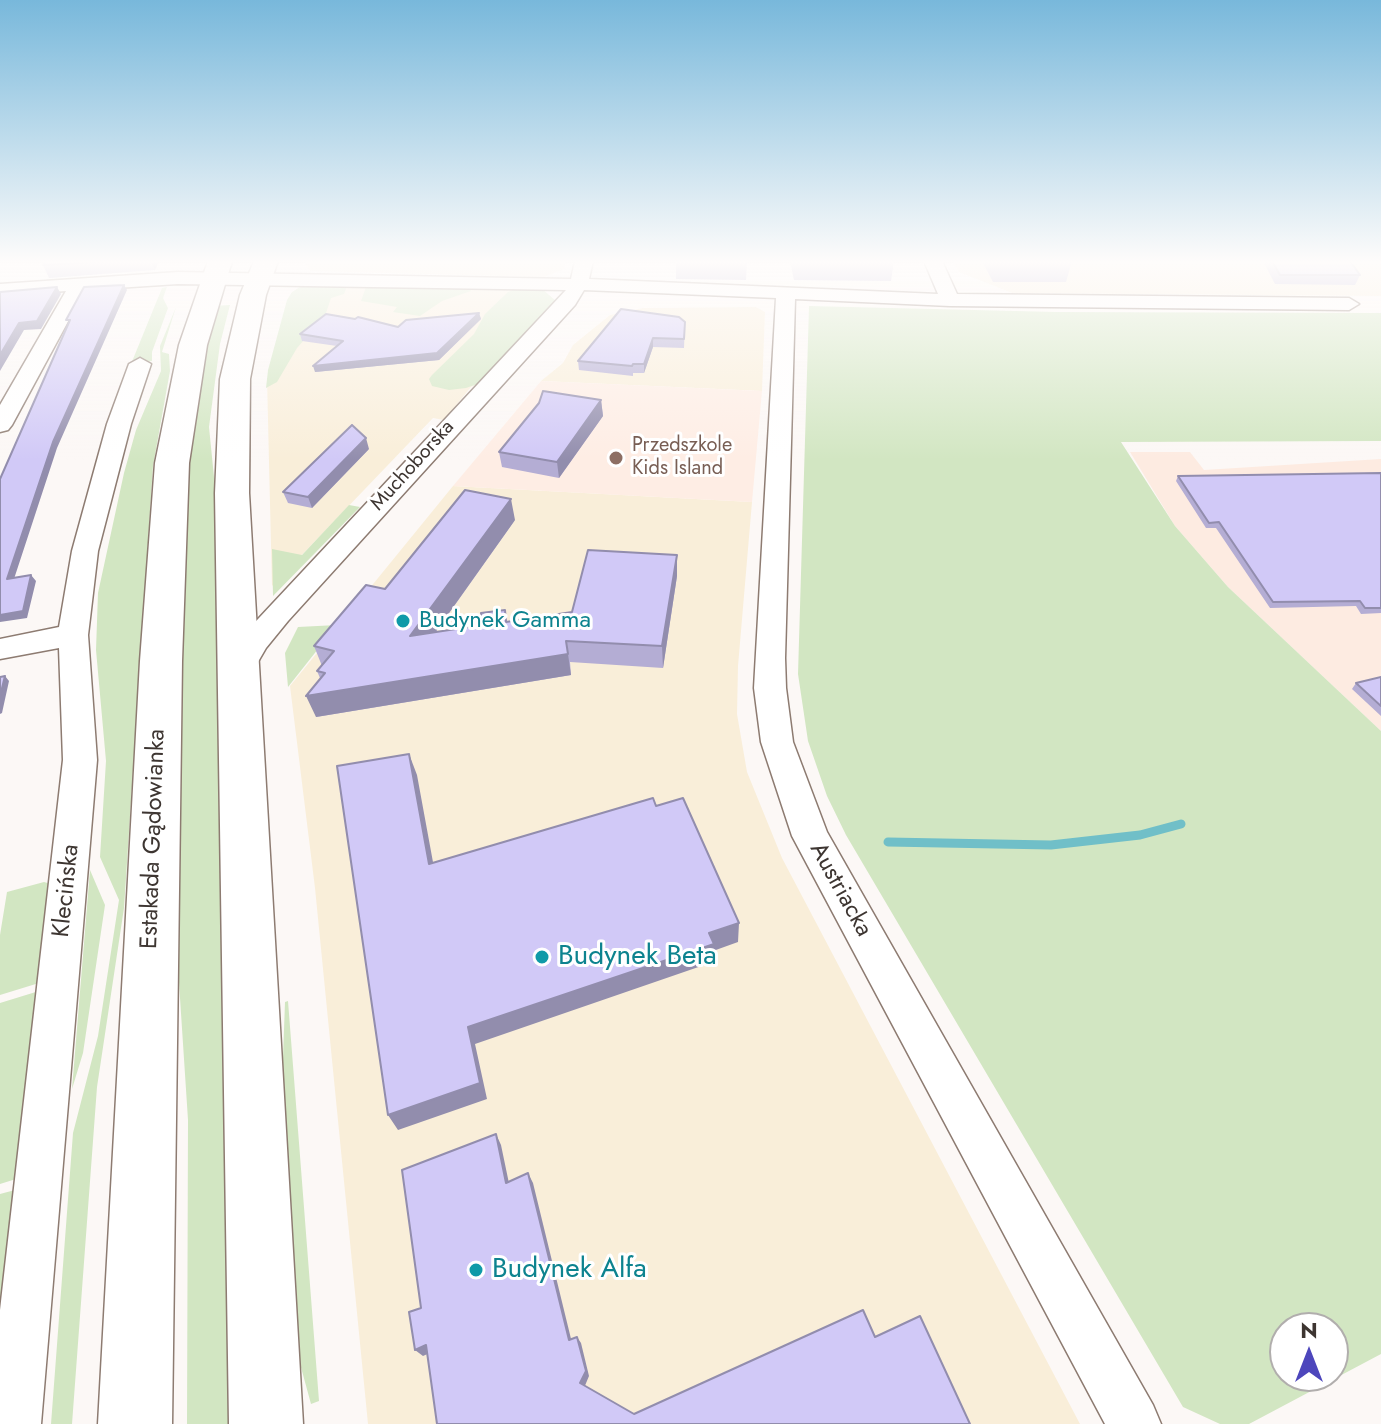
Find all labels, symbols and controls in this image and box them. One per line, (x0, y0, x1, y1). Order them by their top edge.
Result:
street label: Muchoborska (366, 416, 460, 516)
place label: Przedszkole Kids Island (632, 434, 732, 481)
marker: Przedszkole Kids Island (607, 449, 625, 467)
place label: Budynek Gamma (419, 607, 591, 635)
marker: Budynek Gamma (394, 612, 412, 630)
street label: Estakada Gądowianka (136, 728, 172, 950)
street label: Austriacka (802, 838, 878, 942)
street label: Klecińska (48, 843, 86, 939)
place label: Budynek Beta (558, 940, 717, 974)
marker: Budynek Beta (533, 948, 551, 966)
place label: Budynek Alfa (492, 1253, 647, 1287)
marker: Budynek Alfa (467, 1261, 485, 1279)
north arrow (1269, 1312, 1349, 1392)
text: N (1300, 1314, 1318, 1346)

